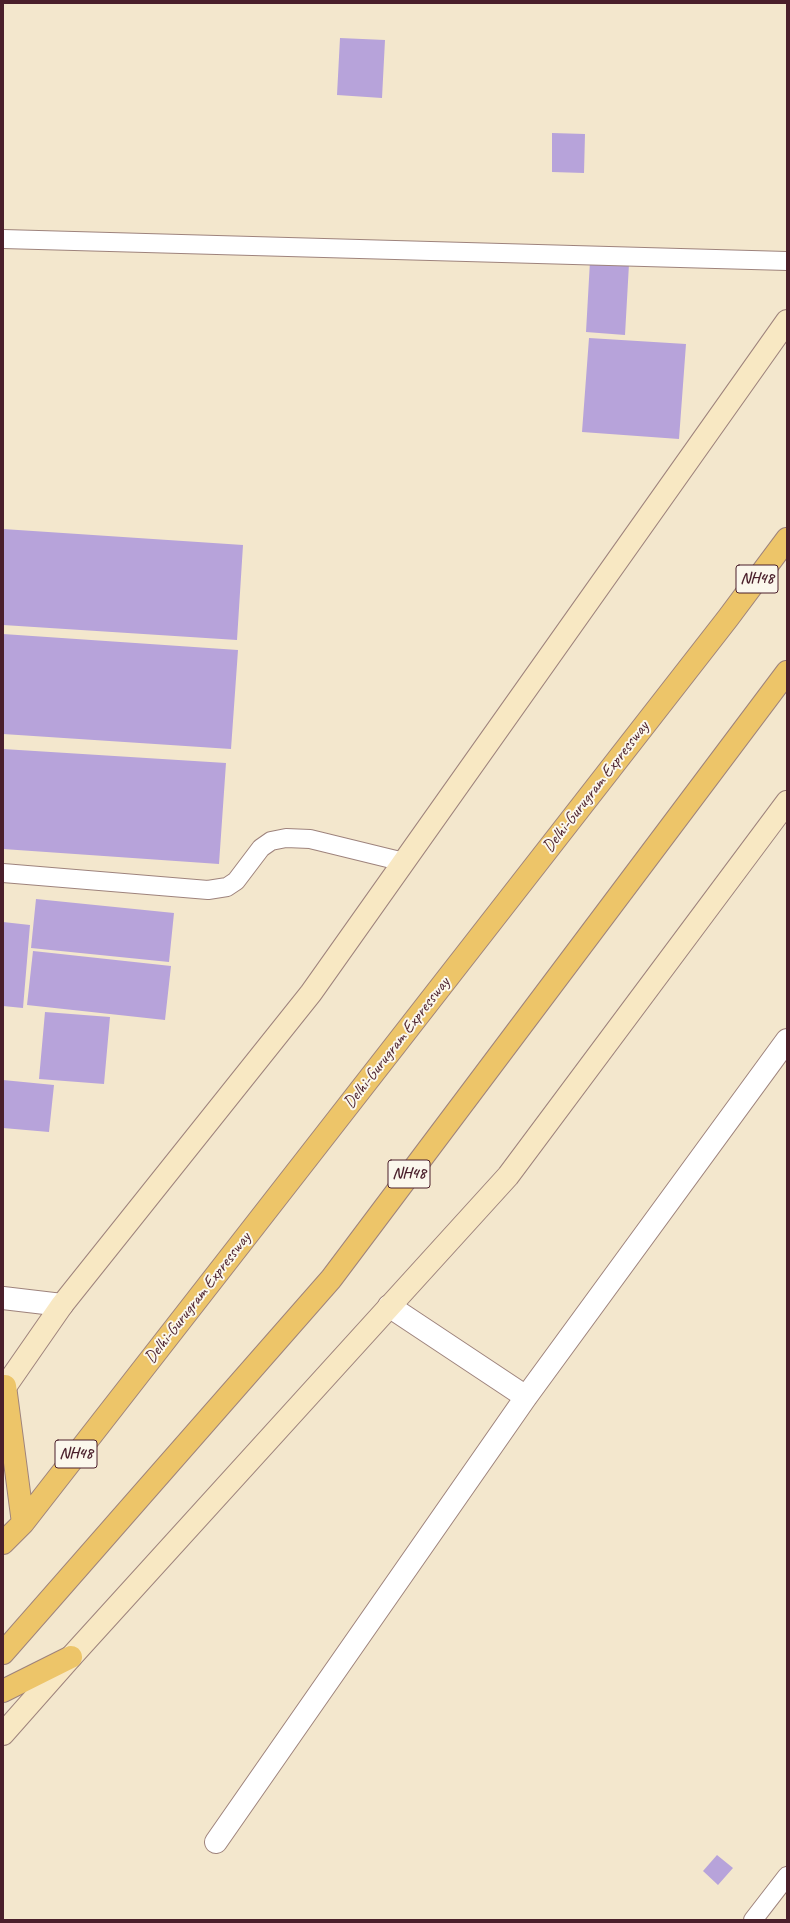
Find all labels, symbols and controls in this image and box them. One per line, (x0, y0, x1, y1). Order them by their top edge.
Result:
road number: NH48 (736, 565, 778, 593)
street label: Delhi-Gurugram Expressway (538, 717, 654, 857)
street label: Delhi-Gurugram Expressway (339, 973, 455, 1113)
road number: NH48 (388, 1160, 430, 1188)
street label: Delhi-Gurugram Expressway (140, 1228, 256, 1368)
road number: NH48 (55, 1440, 97, 1468)

